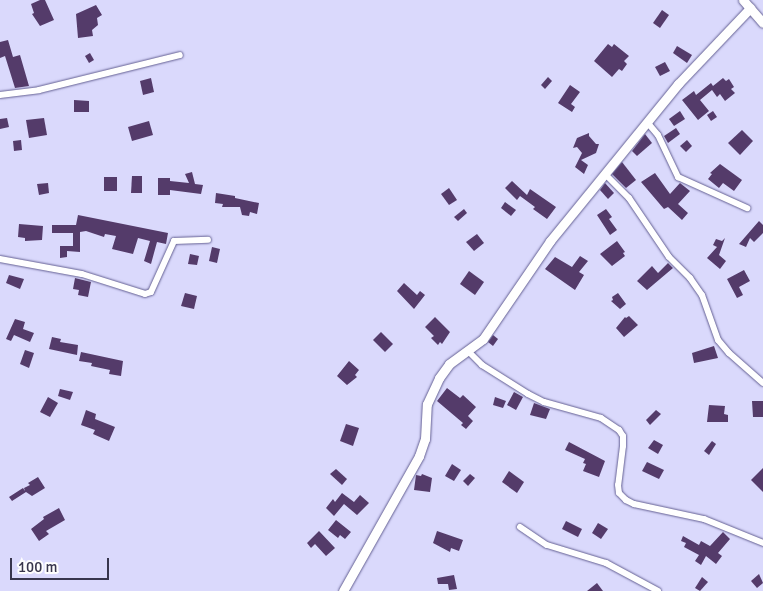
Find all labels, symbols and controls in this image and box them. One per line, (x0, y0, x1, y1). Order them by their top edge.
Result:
scale bar (12, 548, 111, 580)
text: 100 m (18, 558, 58, 576)

